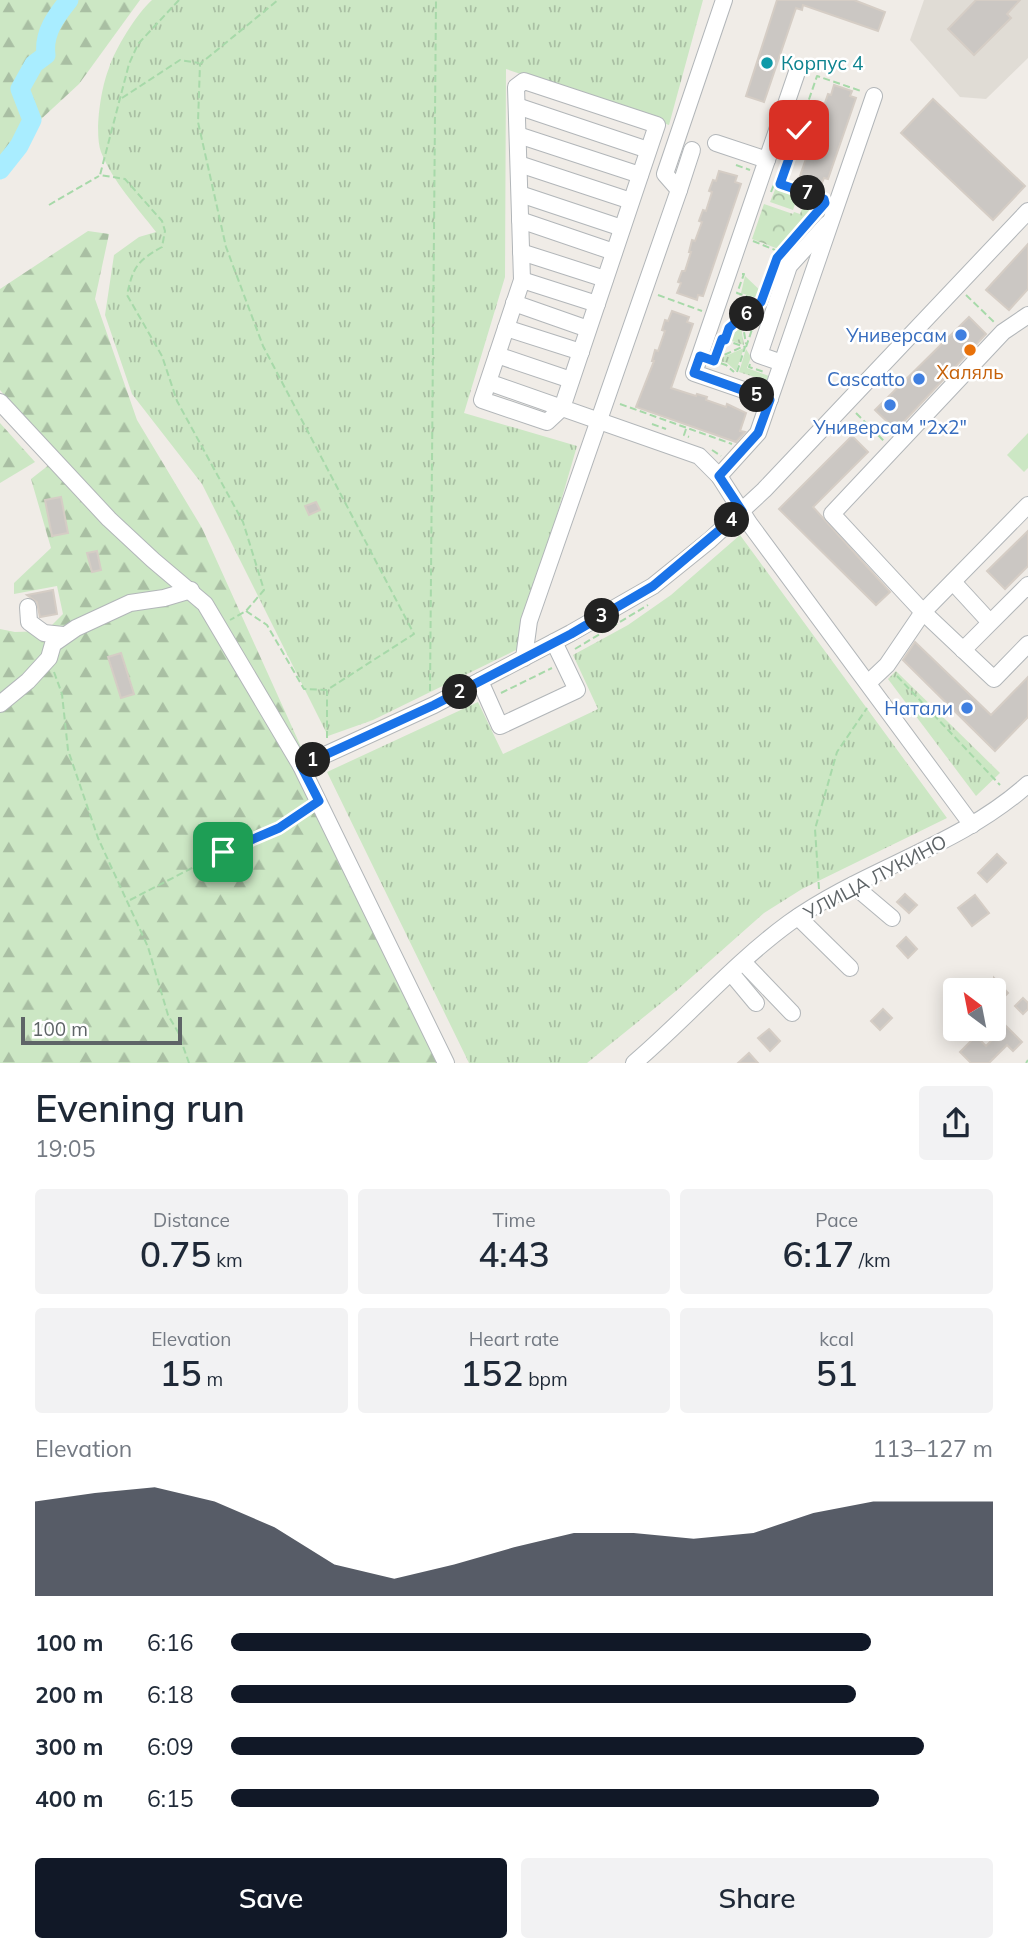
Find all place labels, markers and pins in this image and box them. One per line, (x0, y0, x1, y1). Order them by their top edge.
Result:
place label: Корпус 4 (781, 51, 863, 75)
marker: Корпус 4 (759, 55, 775, 71)
pin (769, 100, 829, 160)
pin: 7 (790, 176, 826, 210)
pin: 6 (730, 296, 764, 332)
place label: Универсам (845, 323, 947, 347)
marker: Универсам (953, 327, 969, 343)
marker: Халяль (962, 342, 978, 358)
place label: Халяль (936, 360, 1004, 384)
place label: Cascatto (827, 367, 905, 391)
marker: Cascatto (911, 371, 927, 387)
pin: 5 (740, 378, 774, 412)
marker: Универсам "2x2" (882, 397, 898, 413)
place label: Универсам "2x2" (812, 415, 967, 439)
pin: 4 (714, 503, 750, 538)
pin: 3 (584, 598, 620, 634)
pin: 2 (442, 674, 477, 710)
place label: Натали (884, 696, 953, 720)
marker: Натали (959, 700, 975, 716)
pin: 1 (296, 742, 330, 778)
pin (193, 822, 253, 882)

